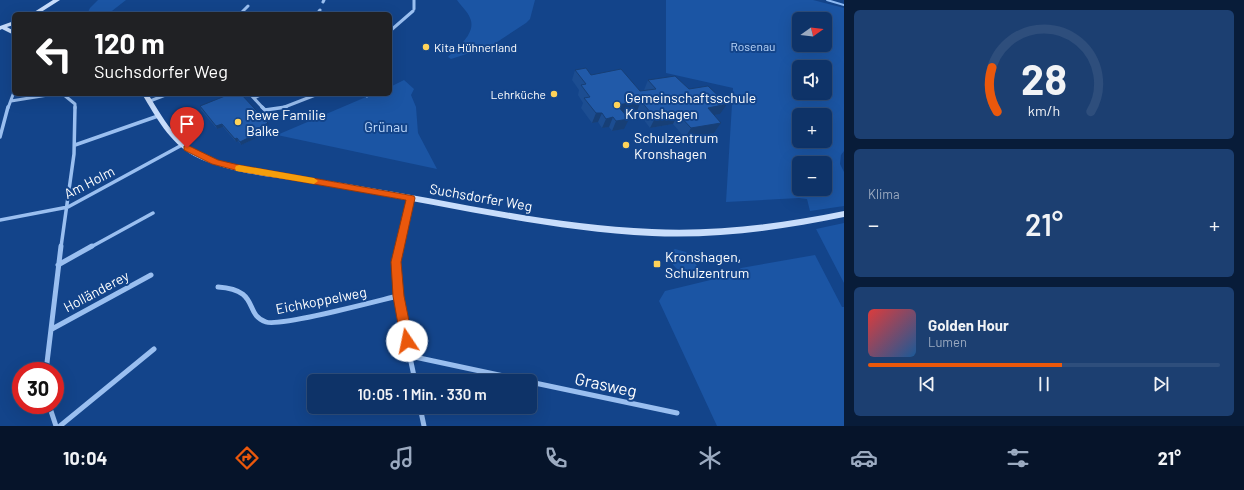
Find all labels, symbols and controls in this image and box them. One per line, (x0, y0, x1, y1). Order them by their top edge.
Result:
north arrow (792, 12, 832, 52)
map controls (792, 12, 832, 196)
text: 120 m (94, 26, 165, 60)
icon: left (28, 28, 80, 80)
park label: Rosenau (730, 39, 776, 53)
place label: Kita Hühnerland (434, 40, 517, 54)
marker: Kita Hühnerland (421, 42, 431, 52)
text: 28 (1021, 53, 1067, 103)
text: Suchsdorfer Weg (94, 60, 228, 82)
button: sound (792, 60, 832, 100)
place label: Lehrküche (490, 87, 546, 101)
marker: Lehrküche (549, 89, 559, 99)
place label: Gemeinschaftsschule Kronshagen (625, 89, 756, 122)
marker: Gemeinschaftsschule Kronshagen (612, 100, 622, 110)
text: km/h (1028, 102, 1060, 119)
place label: Rewe Familie Balke (246, 106, 326, 139)
pin (170, 107, 204, 148)
button: + (792, 108, 832, 148)
icon: arrive (176, 113, 198, 135)
marker: Rewe Familie Balke (233, 117, 243, 127)
park label: Grünau (364, 118, 408, 135)
place label: Schulzentrum Kronshagen (634, 129, 718, 162)
marker: Schulzentrum Kronshagen (621, 140, 631, 150)
button: − (792, 156, 832, 196)
street label: Am Holm (61, 162, 117, 202)
street label: Suchsdorfer Weg (428, 180, 534, 214)
text: Klima (868, 186, 900, 202)
text: 21° (1025, 206, 1063, 242)
text: − (868, 211, 879, 237)
text: + (1209, 211, 1220, 237)
place label: Kronshagen, Schulzentrum (665, 248, 749, 281)
marker: Kronshagen, Schulzentrum (652, 259, 662, 269)
street label: Holländerey (60, 266, 132, 315)
street label: Eichkoppelweg (274, 283, 368, 317)
text: Golden Hour (928, 316, 1009, 334)
position arrow (386, 320, 428, 362)
text: Lumen (928, 334, 967, 350)
speed limit sign: 30 (12, 362, 64, 414)
street label: Grasweg (573, 368, 639, 400)
icon: previous (916, 373, 938, 395)
icon: pause (1033, 373, 1055, 395)
icon: next (1150, 373, 1172, 395)
text: 10:05 · 1 Min. · 330 m (357, 385, 487, 403)
icon: directions (233, 444, 261, 472)
icon: music (388, 444, 416, 472)
icon: phone (542, 444, 570, 472)
icon: climate (696, 444, 724, 472)
icon: car (850, 444, 878, 472)
icon: filters (1004, 444, 1032, 472)
text: 10:04 (63, 447, 107, 469)
text: 21° (1158, 447, 1181, 469)

